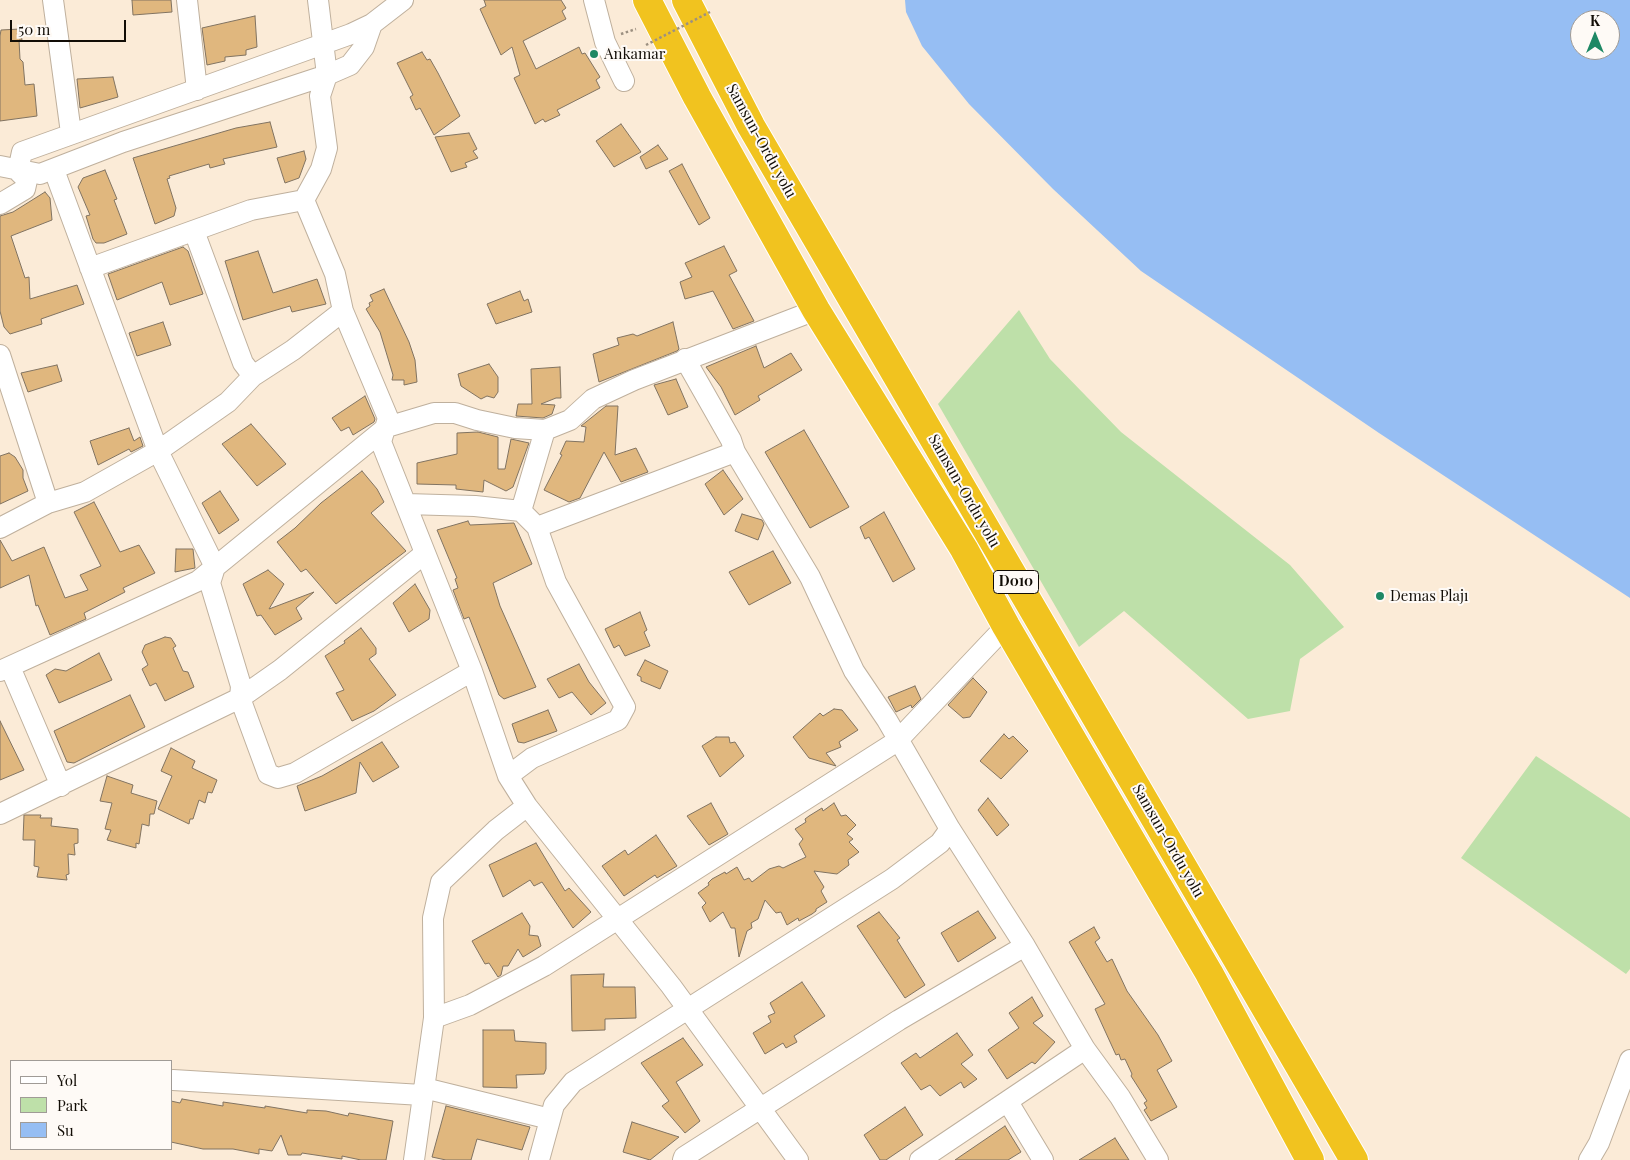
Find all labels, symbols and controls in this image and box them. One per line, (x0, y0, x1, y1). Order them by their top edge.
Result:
scale bar (12, 10, 129, 42)
north arrow (1570, 10, 1620, 60)
text: K (1590, 11, 1600, 30)
text: 50 m (18, 19, 50, 39)
place label: Ankamar (604, 45, 665, 63)
marker: Ankamar (588, 48, 600, 60)
street label: Samsun-Ordu yolu (722, 81, 800, 201)
street label: Samsun-Ordu yolu (924, 431, 1004, 551)
road number: D010 (994, 570, 1038, 594)
place label: Demas Plajı (1390, 587, 1468, 605)
marker: Demas Plajı (1374, 590, 1386, 602)
street label: Samsun-Ordu yolu (1128, 781, 1208, 901)
legend (10, 1060, 172, 1150)
text: Yol (57, 1070, 77, 1090)
text: Park (57, 1095, 88, 1115)
text: Su (57, 1120, 74, 1140)

